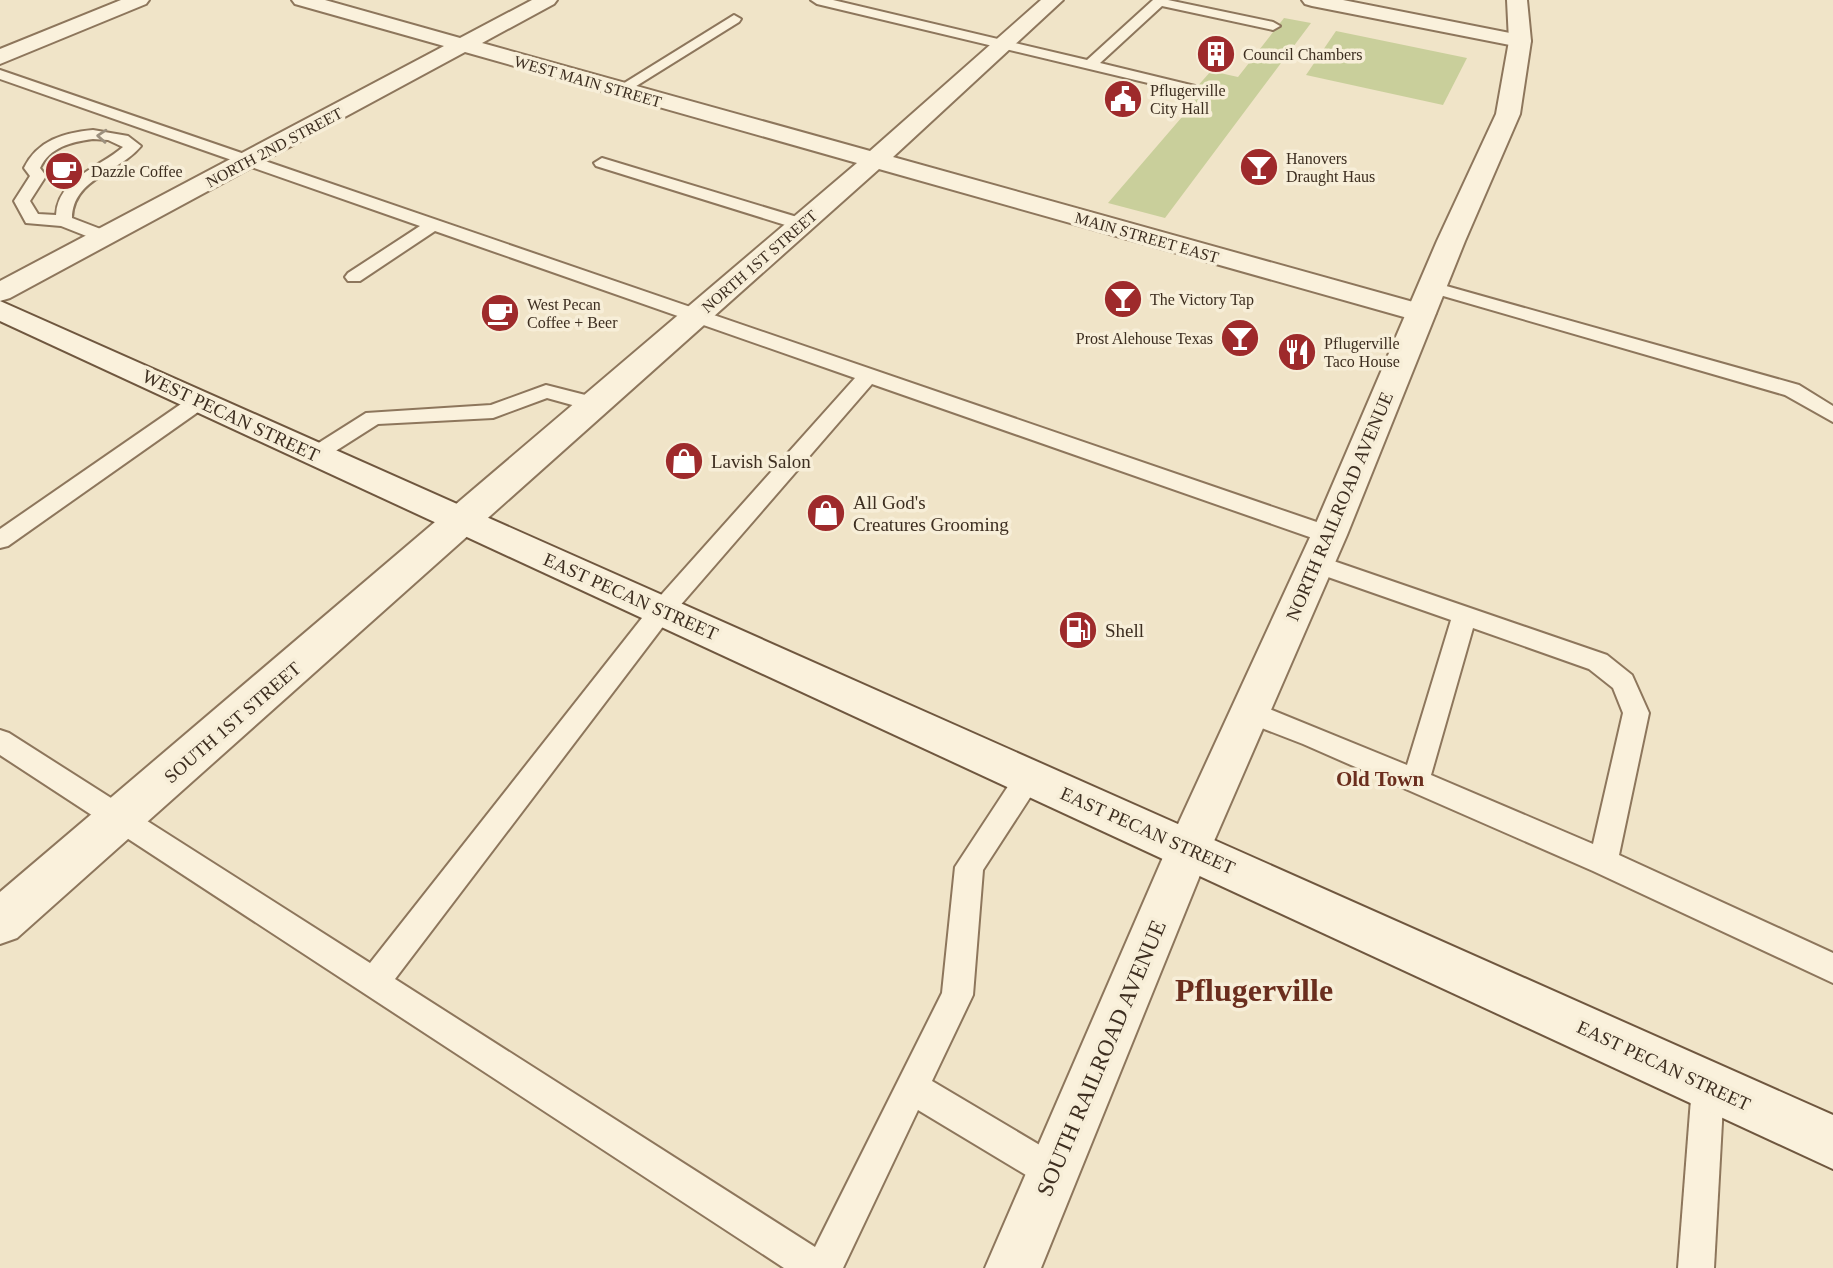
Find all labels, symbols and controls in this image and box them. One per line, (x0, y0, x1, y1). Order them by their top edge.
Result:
building icon: Council Chambers (1195, 33, 1237, 75)
place label: Council Chambers (1243, 46, 1363, 63)
street label: WEST MAIN STREET (512, 52, 664, 111)
public building icon: Pflugerville City Hall (1102, 78, 1144, 120)
place label: Pflugerville City Hall (1150, 82, 1226, 118)
street label: NORTH 2ND STREET (203, 104, 345, 191)
one-way arrow (97, 129, 108, 144)
bar icon: Hanovers Draught Haus (1238, 146, 1280, 188)
cafe icon: Dazzle Coffee (43, 150, 85, 192)
place label: Hanovers Draught Haus (1286, 150, 1375, 186)
place label: Dazzle Coffee (91, 163, 183, 180)
street label: NORTH 1ST STREET (698, 207, 821, 316)
street label: MAIN STREET EAST (1073, 209, 1221, 266)
bar icon: The Victory Tap (1102, 278, 1144, 320)
place label: The Victory Tap (1150, 291, 1254, 309)
cafe icon: West Pecan Coffee + Beer (479, 292, 521, 334)
place label: West Pecan Coffee + Beer (527, 296, 618, 331)
bar icon: Prost Alehouse Texas (1219, 317, 1261, 359)
place label: Prost Alehouse Texas (1076, 330, 1213, 347)
restaurant icon: Pflugerville Taco House (1276, 331, 1318, 373)
place label: Pflugerville Taco House (1324, 335, 1400, 370)
street label: WEST PECAN STREET (139, 365, 323, 466)
street label: NORTH RAILROAD AVENUE (1282, 389, 1397, 624)
shop icon: Lavish Salon (663, 440, 705, 482)
place label: Lavish Salon (711, 451, 811, 472)
shop icon: All God's Creatures Grooming (805, 492, 847, 534)
place label: All God's Creatures Grooming (853, 492, 1009, 535)
street label: EAST PECAN STREET (540, 549, 722, 645)
fuel station icon: Shell (1057, 609, 1099, 651)
place label: Shell (1105, 620, 1144, 641)
street label: SOUTH 1ST STREET (160, 657, 305, 787)
district label: Old Town (1336, 767, 1424, 791)
street label: EAST PECAN STREET (1057, 783, 1239, 879)
street label: SOUTH RAILROAD AVENUE (1032, 916, 1171, 1200)
district label: Pflugerville (1175, 972, 1333, 1008)
street label: EAST PECAN STREET (1574, 1016, 1754, 1115)

